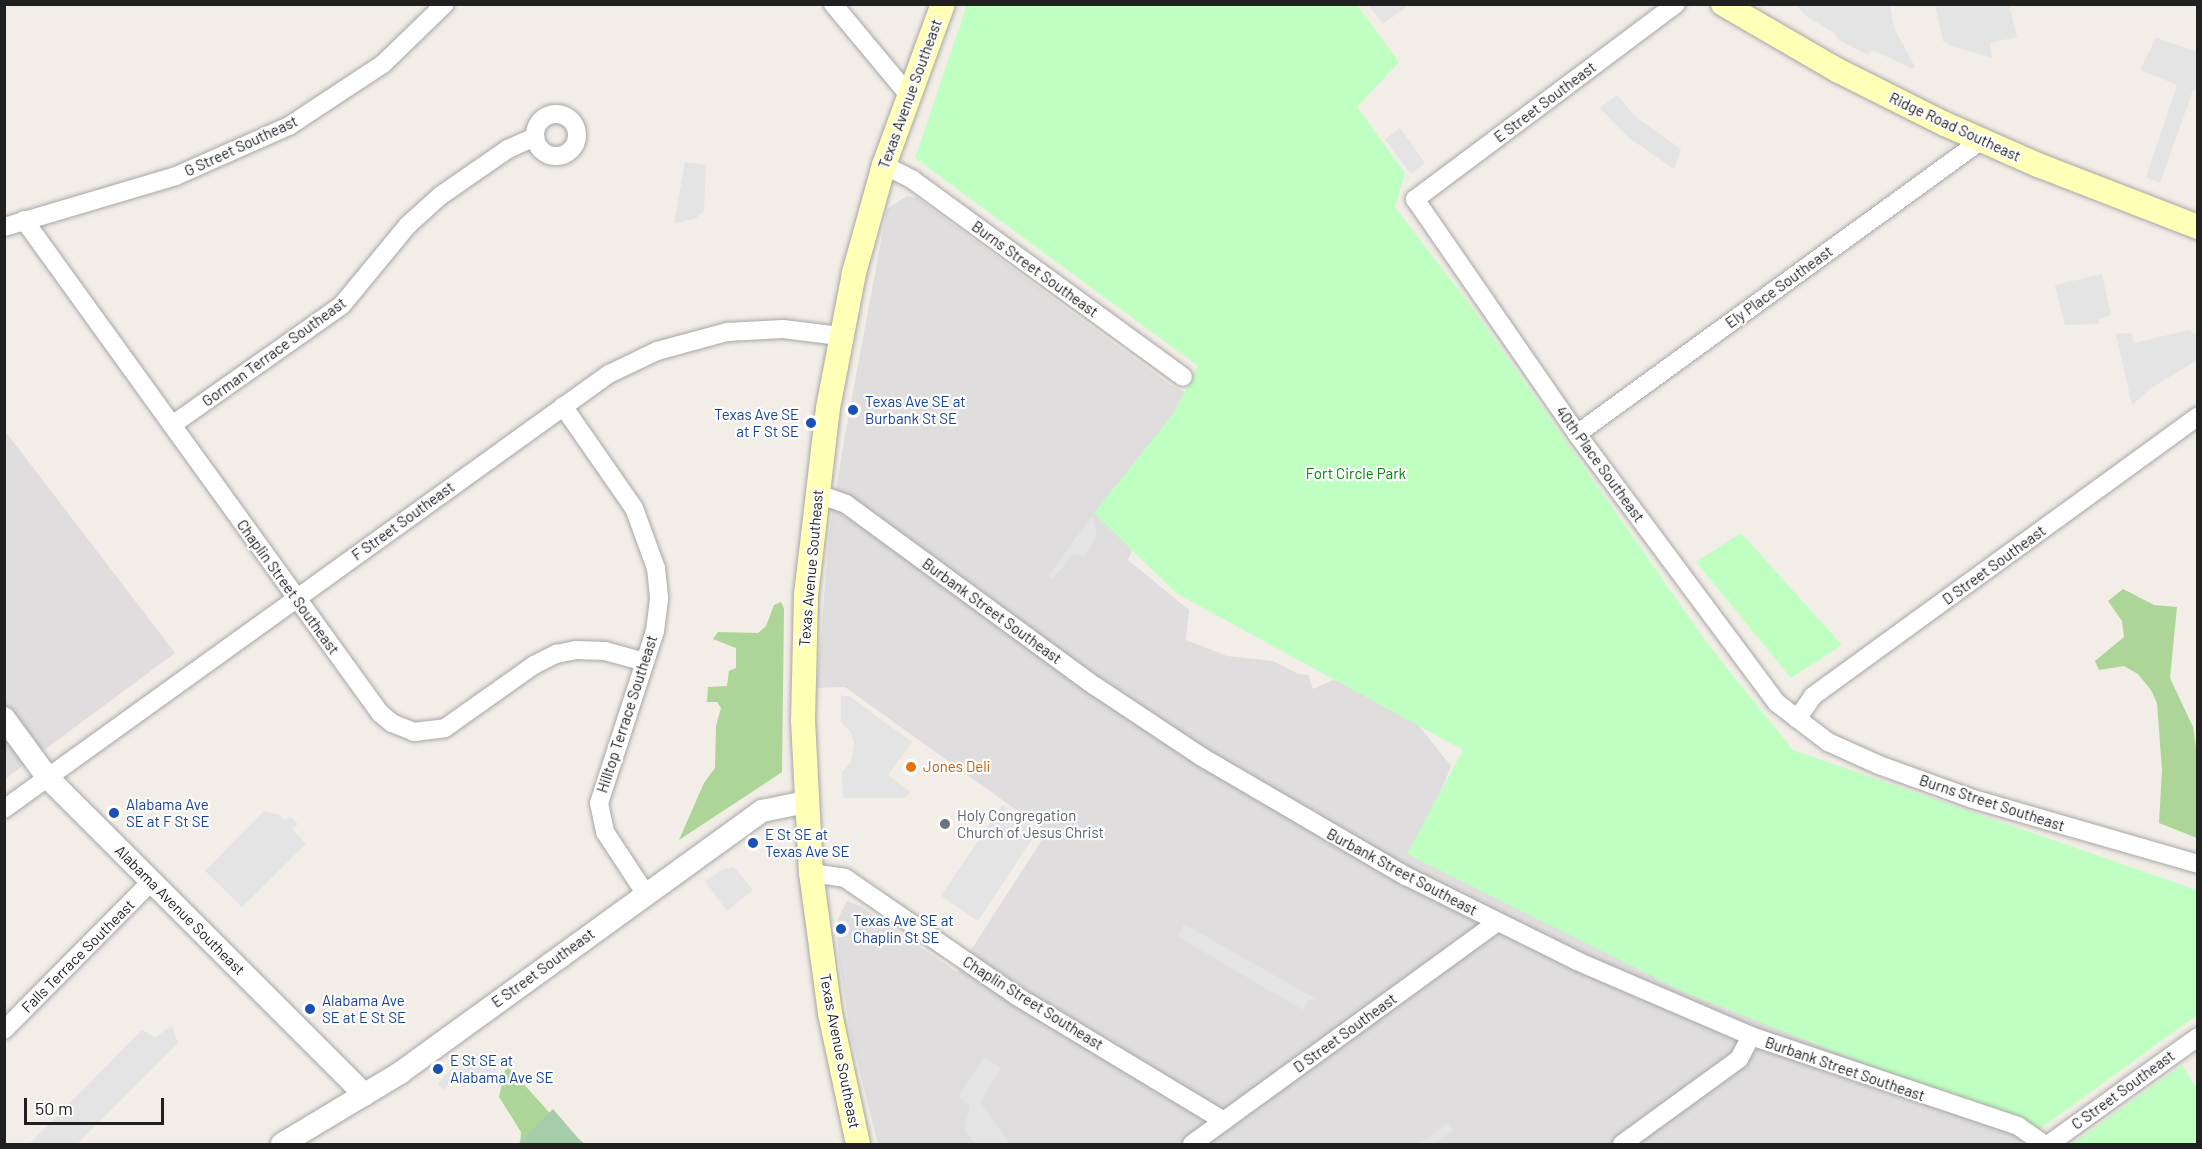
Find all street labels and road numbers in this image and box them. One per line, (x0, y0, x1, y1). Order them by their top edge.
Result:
street label: Texas Avenue Southeast (875, 17, 945, 171)
street label: E Street Southeast (1491, 58, 1599, 146)
street label: Ridge Road Southeast (1886, 89, 2024, 165)
street label: G Street Southeast (182, 112, 300, 180)
street label: Burns Street Southeast (968, 217, 1102, 321)
street label: Ely Place Southeast (1722, 242, 1836, 332)
street label: Gorman Terrace Southeast (199, 294, 349, 410)
street label: 40th Place Southeast (1552, 403, 1648, 525)
street label: F Street Southeast (348, 478, 458, 564)
street label: Texas Avenue Southeast (795, 489, 827, 647)
street label: Chaplin Street Southeast (233, 516, 343, 658)
street label: D Street Southeast (1939, 522, 2049, 608)
street label: Burbank Street Southeast (919, 554, 1065, 668)
street label: Hilltop Terrace Southeast (593, 633, 661, 795)
street label: Burns Street Southeast (1917, 771, 2067, 835)
street label: Burbank Street Southeast (1324, 825, 1480, 919)
street label: Alabama Avenue Southeast (111, 841, 249, 979)
street label: Falls Terrace Southeast (18, 896, 138, 1016)
street label: E Street Southeast (488, 925, 598, 1011)
street label: Chaplin Street Southeast (959, 952, 1107, 1054)
street label: Texas Avenue Southeast (816, 972, 864, 1130)
street label: D Street Southeast (1290, 990, 1400, 1076)
street label: Burbank Street Southeast (1763, 1033, 1927, 1105)
street label: C Street Southeast (2068, 1047, 2178, 1133)

